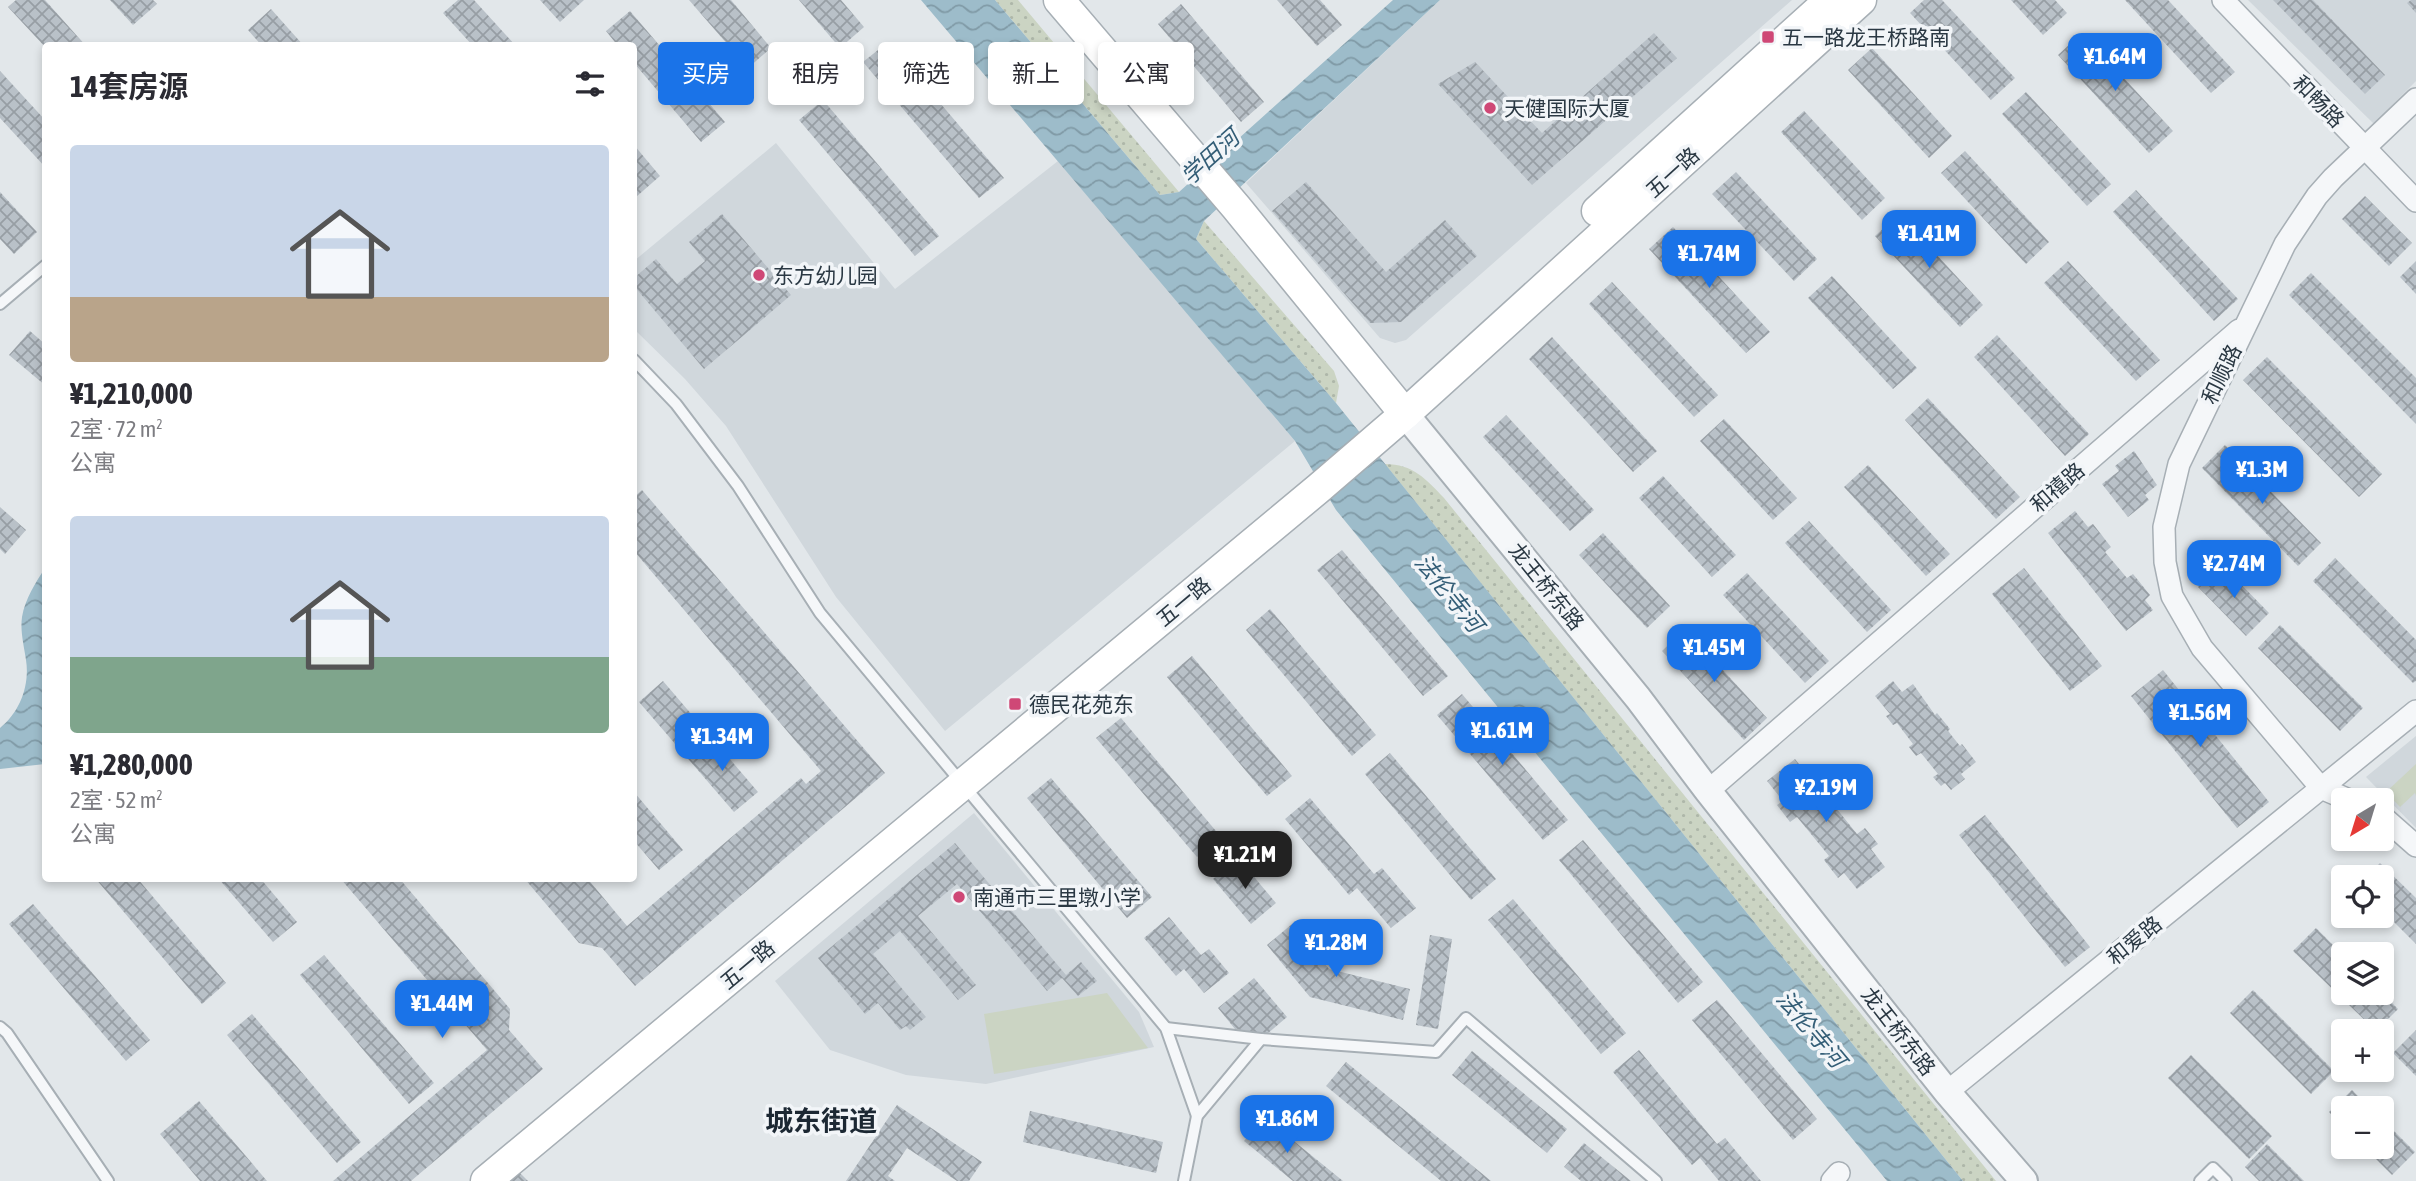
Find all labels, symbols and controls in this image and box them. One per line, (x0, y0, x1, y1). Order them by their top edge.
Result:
place label: 五一路龙王桥路南 (1782, 25, 1950, 49)
marker: 五一路龙王桥路南 (1760, 29, 1776, 45)
pin: ¥1.64M (2058, 34, 2172, 93)
chip: 买房 (658, 42, 754, 105)
chip: 租房 (768, 42, 864, 105)
chip: 筛选 (878, 42, 974, 105)
chip: 新上 (988, 42, 1084, 105)
chip: 公寓 (1098, 42, 1194, 105)
text: ¥1.64M (2084, 43, 2146, 69)
icon: filters (571, 65, 609, 103)
text: 14套房源 (70, 69, 188, 103)
street label: 和畅路 (2288, 70, 2350, 132)
place label: 天健国际大厦 (1504, 96, 1630, 120)
marker: 天健国际大厦 (1482, 100, 1498, 116)
water label: 学田河 (1176, 122, 1247, 190)
street label: 五一路 (1641, 142, 1703, 202)
icon: home (277, 191, 403, 317)
pin: ¥1.41M (1872, 210, 1986, 270)
text: ¥1.41M (1898, 220, 1960, 246)
pin: ¥1.74M (1652, 230, 1766, 290)
text: ¥1.74M (1678, 240, 1740, 266)
place label: 东方幼儿园 (773, 263, 878, 287)
marker: 东方幼儿园 (751, 267, 767, 283)
street label: 和顺路 (2196, 340, 2246, 408)
text: ¥1,210,000 (70, 376, 193, 410)
text: 2室 · 72 m² (70, 416, 163, 442)
pin: ¥1.3M (2213, 447, 2311, 506)
text: 公寓 (70, 450, 116, 476)
text: ¥1.3M (2236, 456, 2288, 482)
street label: 和禧路 (2025, 457, 2089, 517)
street label: 龙王桥东路 (1505, 538, 1589, 634)
pin: ¥2.74M (2177, 540, 2291, 600)
water label: 法伦寺河 (1410, 549, 1491, 640)
text: ¥2.74M (2203, 550, 2265, 576)
icon: home (277, 562, 403, 688)
street label: 五一路 (1151, 572, 1215, 630)
pin: ¥1.45M (1657, 624, 1771, 684)
text: ¥1.45M (1683, 634, 1745, 660)
pin: ¥1.56M (2143, 690, 2257, 749)
place label: 德民花苑东 (1029, 692, 1134, 716)
marker: 德民花苑东 (1007, 696, 1023, 712)
text: ¥1.56M (2169, 699, 2231, 725)
pin: ¥1.61M (1445, 708, 1559, 767)
pin: ¥1.34M (665, 714, 779, 773)
text: ¥1.61M (1471, 717, 1533, 743)
text: ¥1.34M (691, 723, 753, 749)
text: ¥1,280,000 (70, 747, 193, 781)
pin: ¥2.19M (1769, 764, 1883, 824)
text: ¥2.19M (1795, 774, 1857, 800)
text: 2室 · 52 m² (70, 787, 163, 813)
north arrow (2331, 788, 2394, 850)
map controls (2331, 788, 2394, 1159)
text: 公寓 (70, 821, 116, 847)
pin: ¥1.21M (1188, 832, 1302, 891)
text: ¥1.21M (1214, 841, 1276, 867)
button: locate (2331, 865, 2394, 928)
place label: 南通市三里墩小学 (973, 885, 1141, 909)
marker: 南通市三里墩小学 (951, 889, 967, 905)
street label: 和爱路 (2102, 911, 2166, 969)
pin: ¥1.28M (1279, 920, 1393, 979)
text: ¥1.28M (1305, 929, 1367, 955)
street label: 五一路 (715, 935, 779, 993)
button: layers (2331, 942, 2394, 1005)
pin: ¥1.44M (385, 981, 499, 1040)
street label: 龙王桥东路 (1857, 982, 1941, 1080)
water label: 法伦寺河 (1771, 985, 1853, 1076)
text: ¥1.44M (411, 990, 473, 1016)
button: + (2331, 1019, 2394, 1082)
pin: ¥1.86M (1230, 1096, 1344, 1155)
button: − (2331, 1096, 2394, 1159)
district label: 城东街道 (765, 1105, 877, 1137)
text: ¥1.86M (1256, 1105, 1318, 1131)

